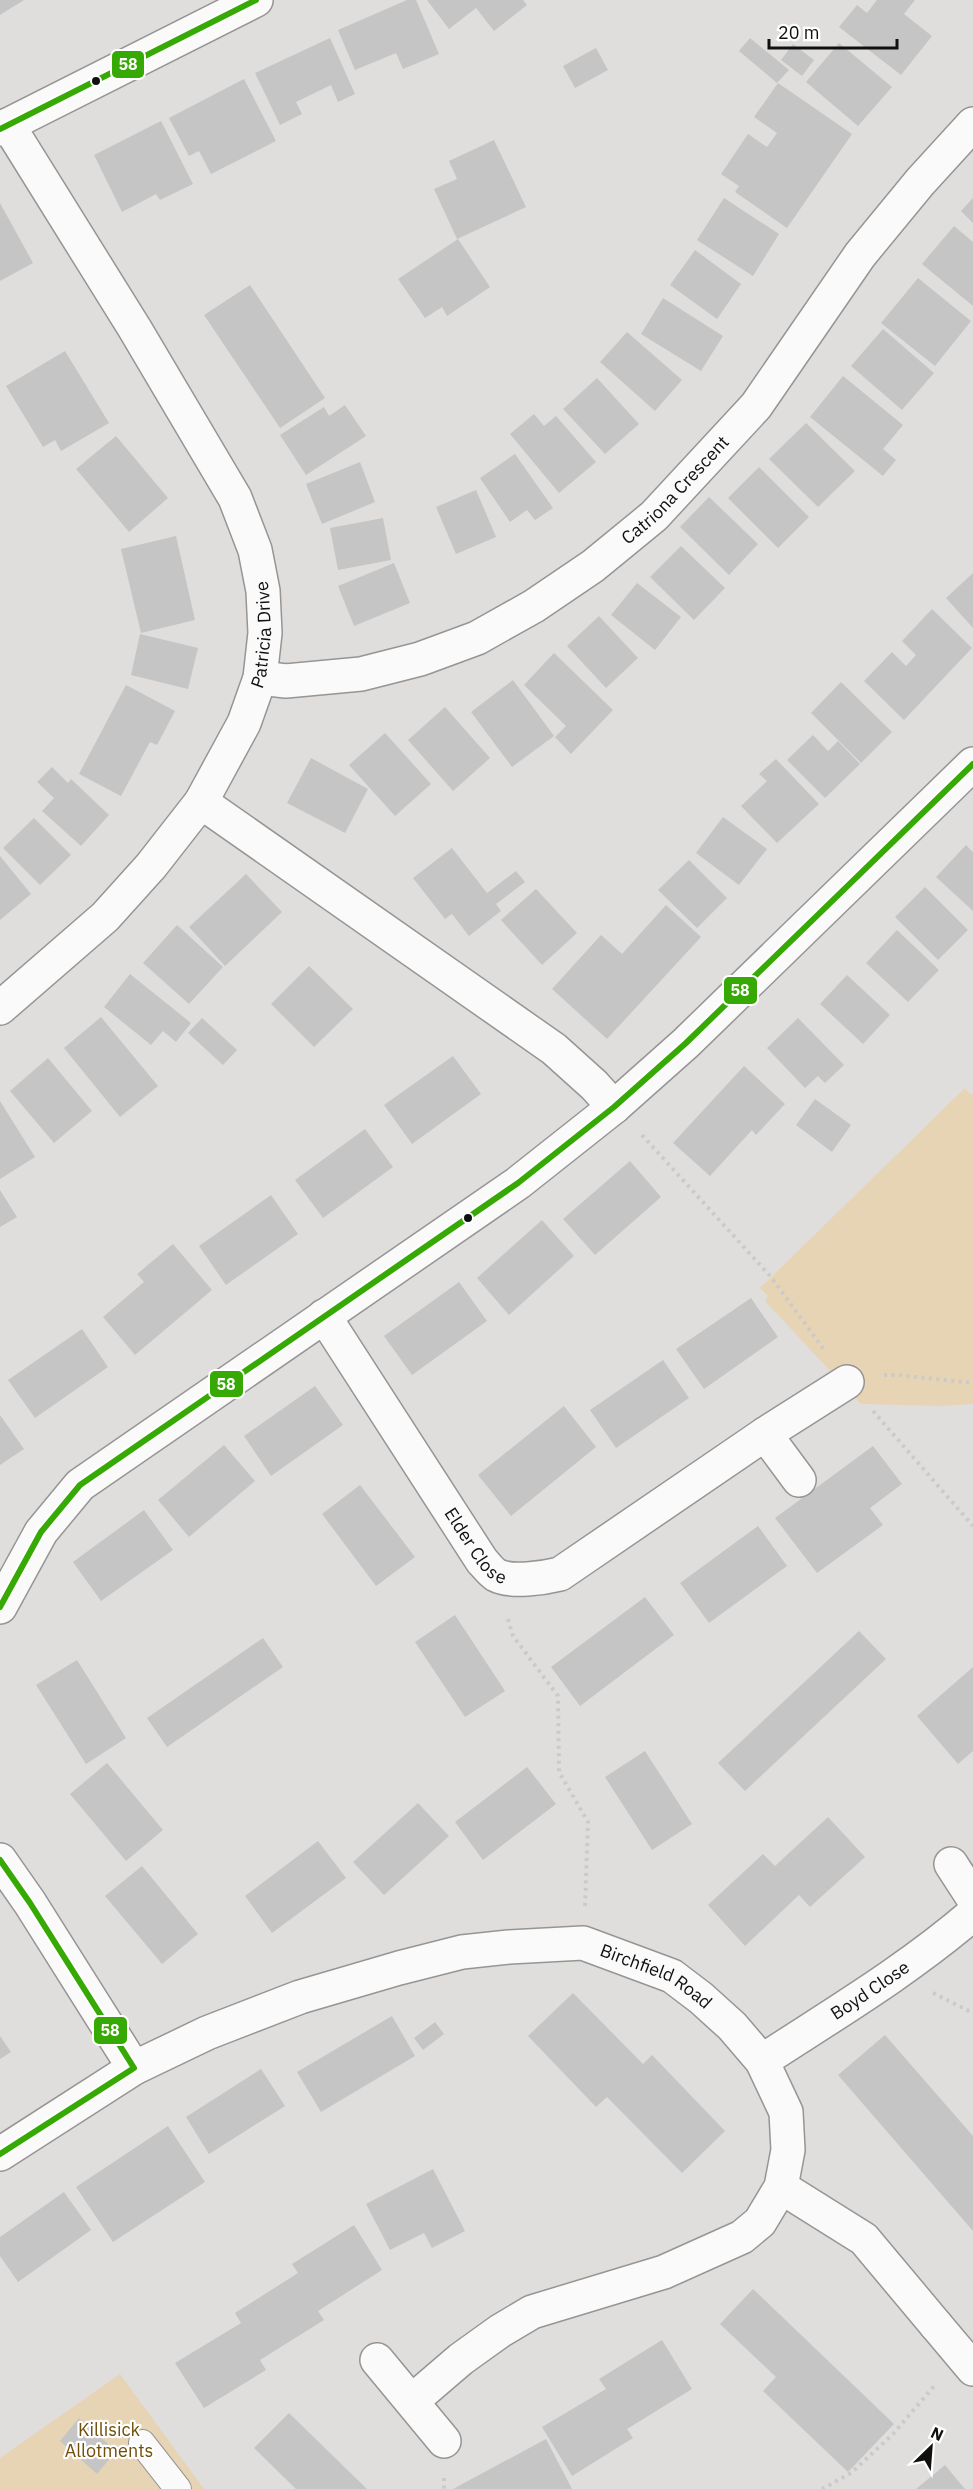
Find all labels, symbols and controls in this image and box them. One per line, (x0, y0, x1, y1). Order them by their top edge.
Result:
scale bar (769, 12, 896, 50)
text: 20 m (778, 21, 820, 44)
line badge: 58 (111, 50, 145, 79)
text: 58 (118, 54, 138, 74)
unlabelled marker (90, 75, 102, 87)
street label: Catriona Crescent (616, 430, 734, 549)
street label: Patricia Drive (245, 579, 276, 691)
line badge: 58 (723, 976, 758, 1005)
text: 58 (730, 980, 750, 1000)
unlabelled marker (462, 1212, 474, 1224)
line badge: 58 (209, 1370, 244, 1398)
text: 58 (216, 1374, 236, 1394)
street label: Elder Close (440, 1503, 509, 1589)
street label: Birchfield Road (597, 1938, 717, 2013)
street label: Boyd Close (826, 1955, 914, 2025)
line badge: 58 (93, 2016, 128, 2045)
text: 58 (100, 2020, 120, 2040)
north arrow (901, 2417, 961, 2477)
park label: Killisick Allotments (65, 2418, 153, 2462)
text: N (928, 2422, 947, 2445)

